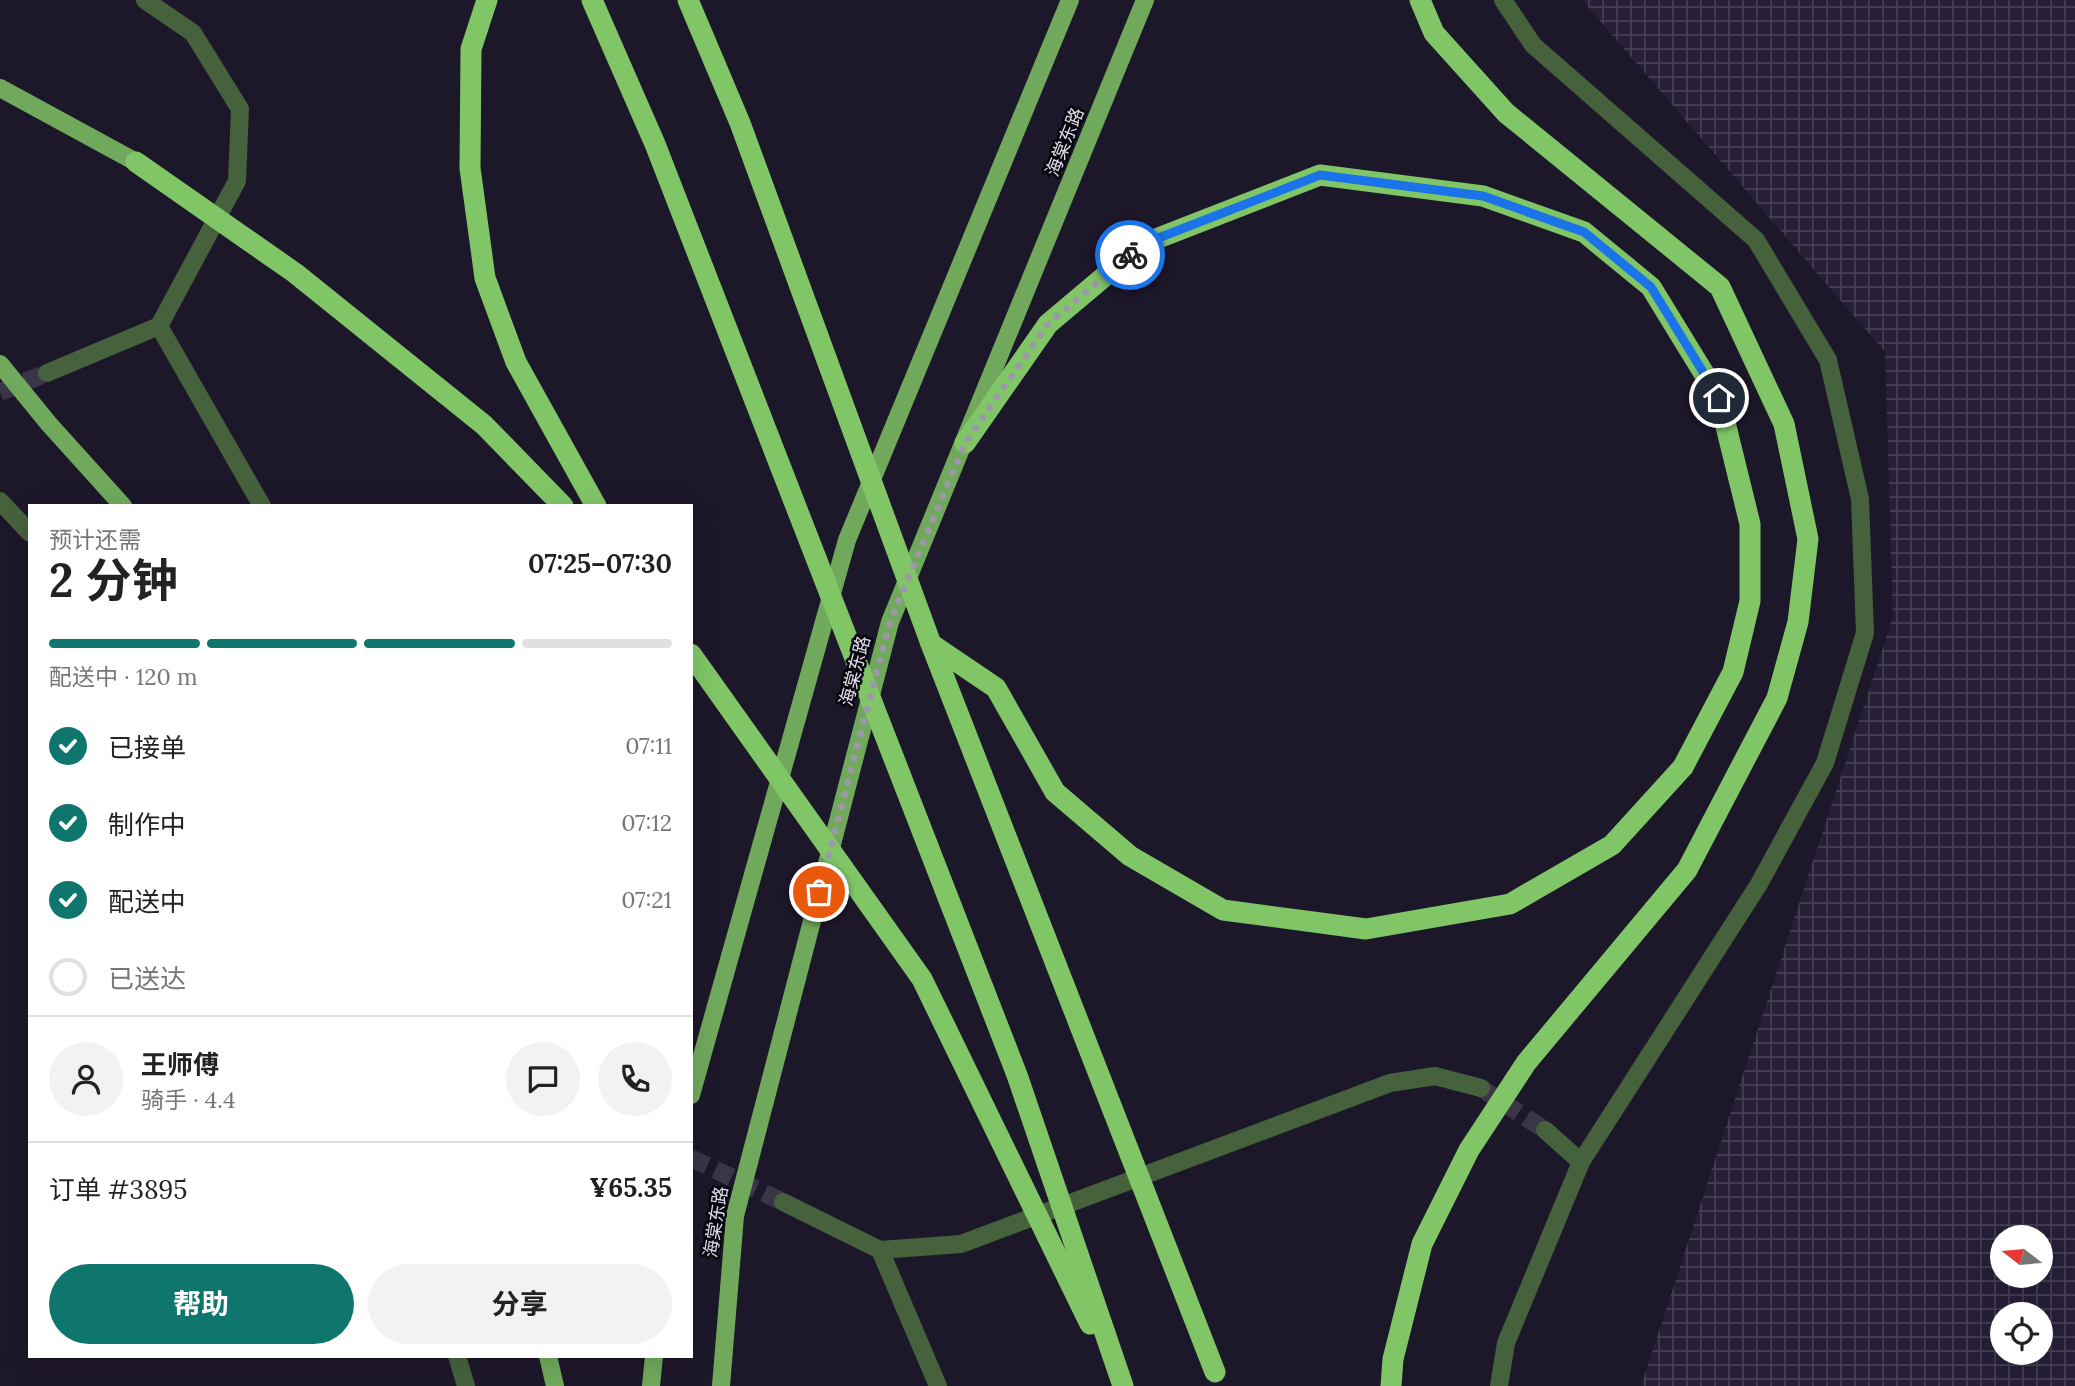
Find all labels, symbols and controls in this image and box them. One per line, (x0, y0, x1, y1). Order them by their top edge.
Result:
street label: 海棠东路 (1040, 104, 1089, 179)
courier (1095, 220, 1165, 290)
icon: bike (1111, 236, 1149, 274)
pin (1689, 368, 1749, 428)
icon: home (1700, 379, 1738, 417)
text: 预计还需 (49, 525, 141, 554)
text: 07:25–07:30 (528, 547, 672, 580)
text: 2 分钟 (49, 551, 178, 610)
street label: 海棠东路 (834, 633, 875, 709)
text: 配送中 · 120 m (49, 662, 197, 691)
icon: check (49, 727, 87, 765)
text: 已接单 (108, 731, 186, 764)
text: 07:11 (625, 731, 672, 760)
icon: check (49, 804, 87, 842)
text: 制作中 (108, 808, 186, 841)
text: 07:12 (621, 808, 672, 837)
pin (789, 862, 849, 922)
icon: bag (800, 873, 838, 911)
icon: check (49, 881, 87, 919)
text: 配送中 (108, 885, 186, 918)
text: 07:21 (621, 885, 672, 914)
text: 已送达 (108, 962, 186, 995)
button: person (49, 1042, 123, 1116)
button: chat (506, 1042, 580, 1116)
button: phone (598, 1042, 672, 1116)
text: 王师傅 (141, 1048, 219, 1081)
text: 骑手 · 4.4 (141, 1085, 235, 1114)
text: ¥65.35 (590, 1171, 672, 1204)
text: 订单 #3895 (49, 1173, 188, 1206)
street label: 海棠东路 (699, 1185, 732, 1259)
north arrow (1990, 1225, 2053, 1288)
map controls (1990, 1225, 2053, 1365)
button: 帮助 (49, 1264, 354, 1344)
button: 分享 (368, 1264, 672, 1344)
button: locate (1990, 1302, 2053, 1365)

